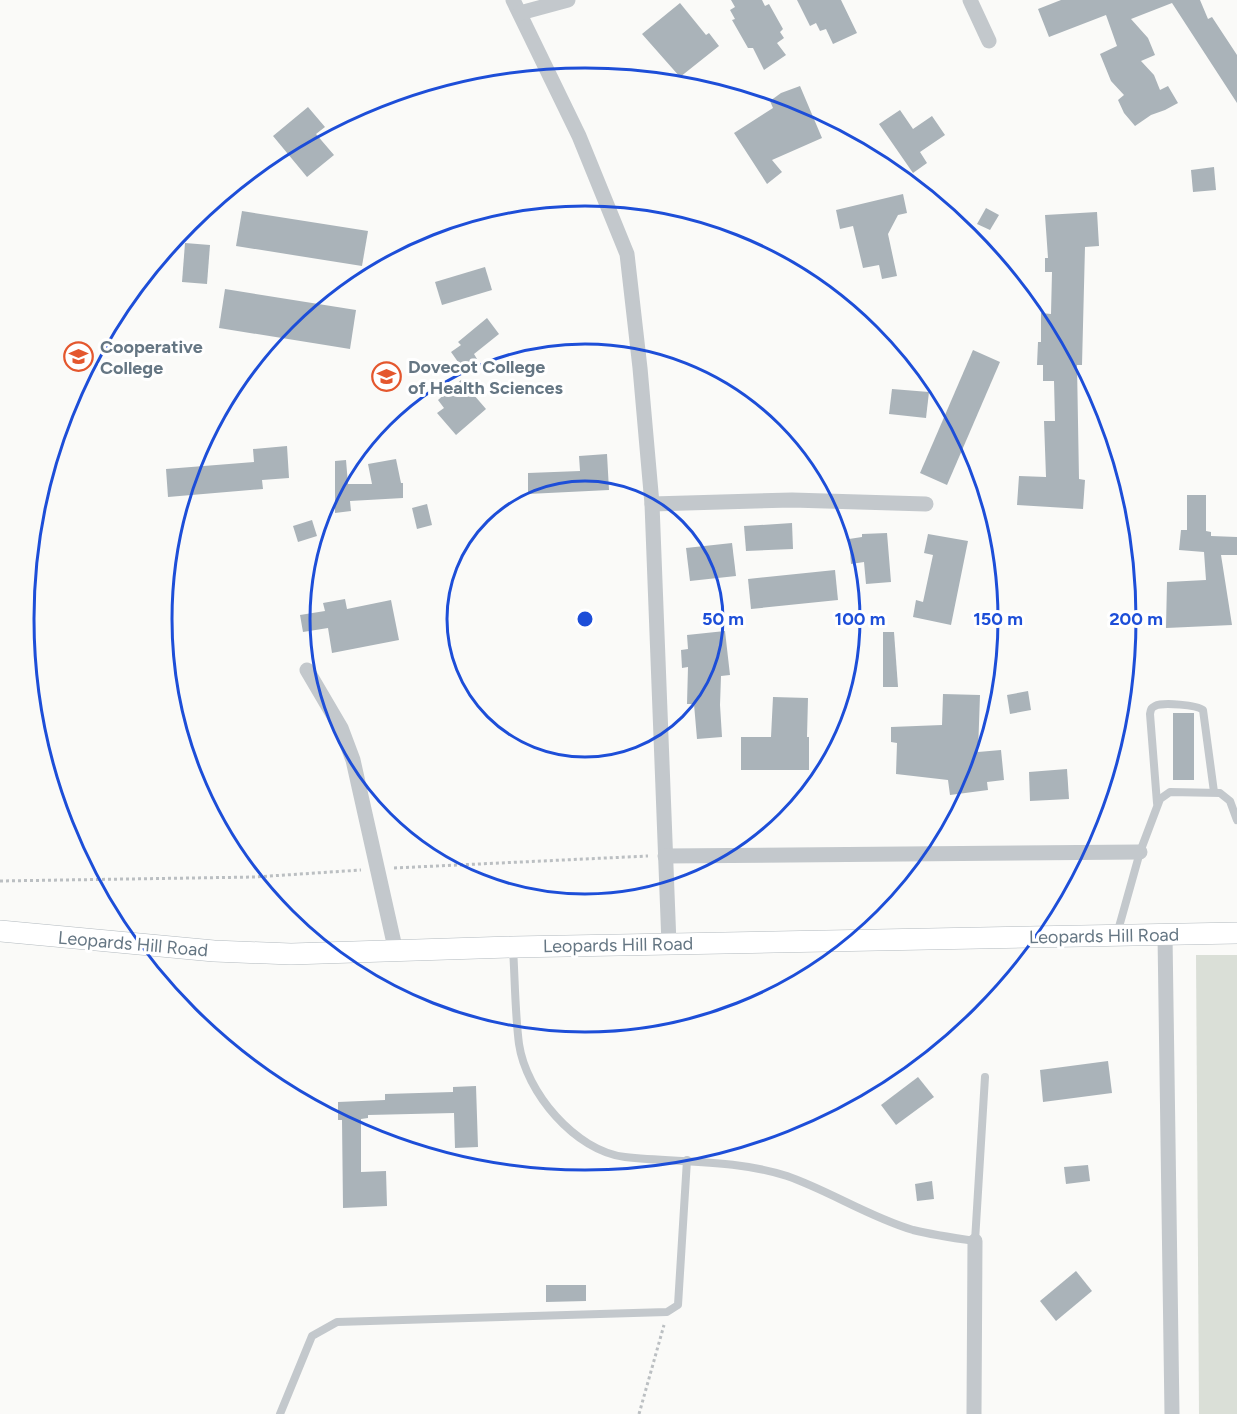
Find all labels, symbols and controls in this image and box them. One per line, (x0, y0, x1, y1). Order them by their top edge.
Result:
place label: Cooperative College (100, 336, 203, 379)
school or university icon: Cooperative College (63, 341, 95, 373)
place label: Dovecot College of Health Sciences (408, 356, 564, 399)
school or university icon: Dovecot College of Health Sciences (371, 361, 403, 393)
text: 50 m (702, 608, 744, 630)
text: 100 m (835, 608, 885, 630)
text: 150 m (973, 608, 1023, 630)
text: 200 m (1109, 608, 1163, 630)
centre of rings (575, 609, 595, 629)
street label: Leopards Hill Road (1029, 924, 1179, 948)
street label: Leopards Hill Road (57, 926, 209, 962)
street label: Leopards Hill Road (543, 933, 693, 957)

